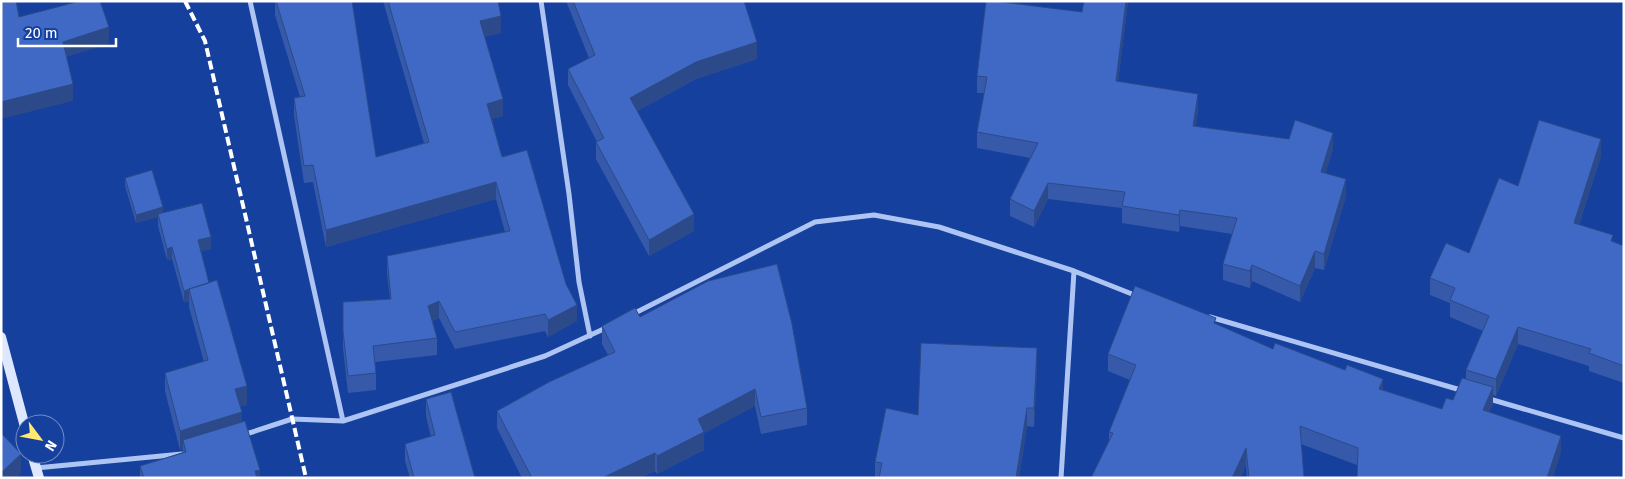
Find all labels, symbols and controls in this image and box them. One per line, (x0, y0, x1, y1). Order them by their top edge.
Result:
scale bar (18, 15, 115, 47)
text: 20 m (25, 24, 58, 42)
north arrow (15, 414, 65, 464)
text: N (41, 437, 60, 454)

